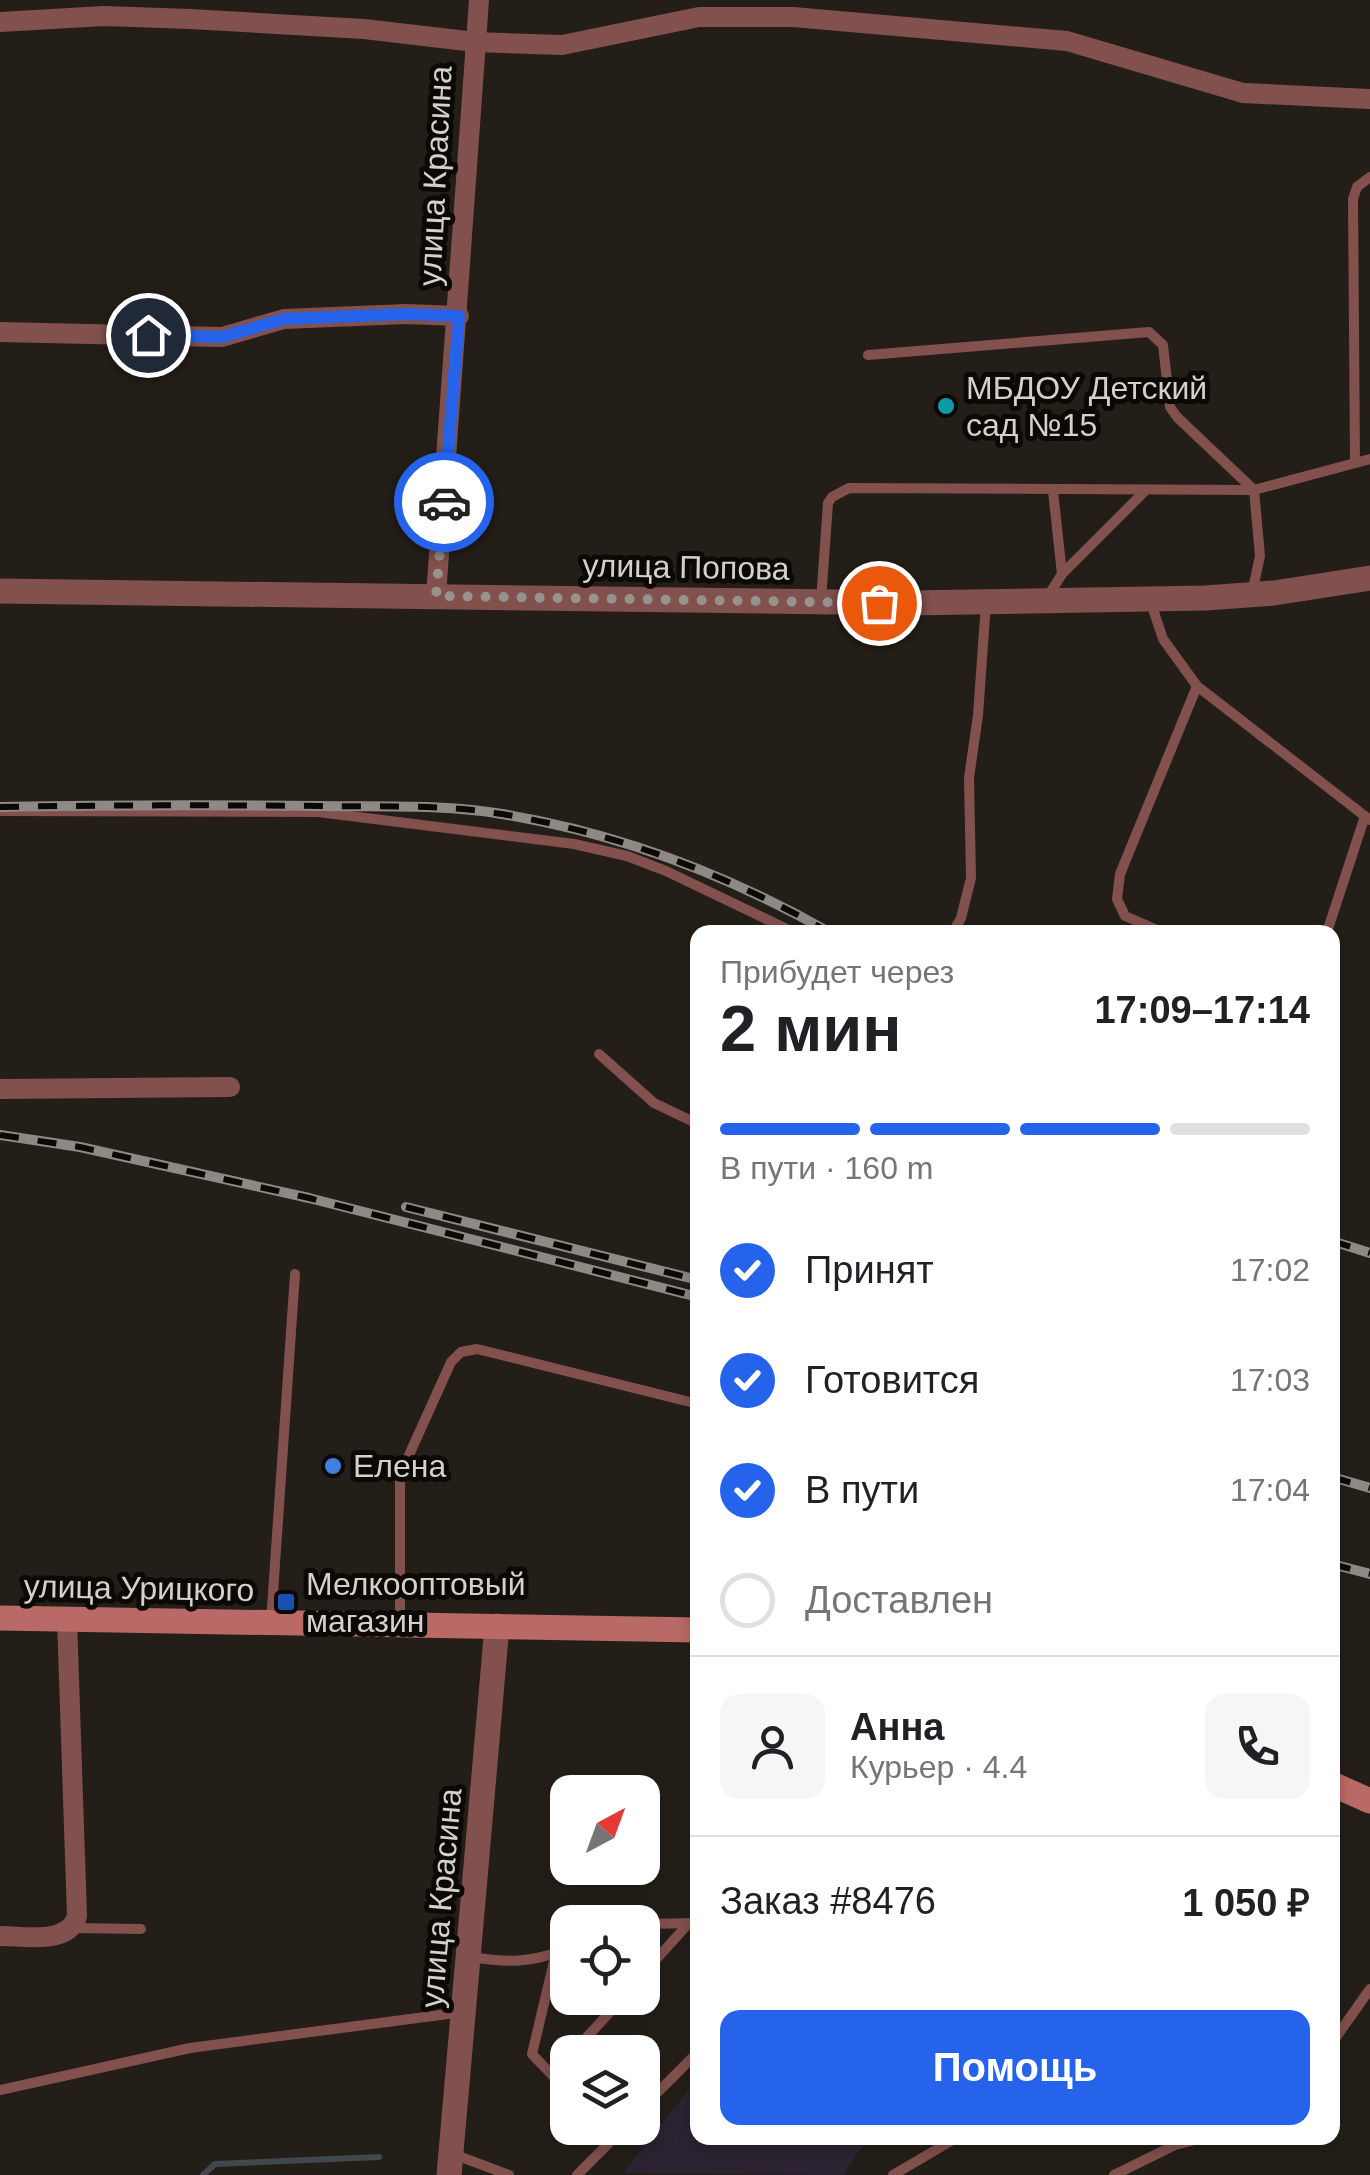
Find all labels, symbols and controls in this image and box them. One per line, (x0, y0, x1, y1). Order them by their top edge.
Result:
street label: улица Красина (411, 65, 459, 287)
pin (106, 293, 191, 378)
icon: home (121, 308, 176, 363)
place label: МБДОУ Детский сад №15 (966, 370, 1207, 443)
marker: МБДОУ Детский сад №15 (935, 395, 957, 417)
courier (394, 452, 494, 552)
icon: car (417, 475, 472, 530)
street label: улица Попова (582, 547, 790, 587)
pin (837, 561, 922, 646)
icon: bag (852, 576, 907, 631)
text: Прибудет через (720, 954, 954, 990)
text: 17:09–17:14 (1094, 989, 1310, 1031)
text: 2 мин (720, 992, 902, 1065)
text: В пути · 160 m (720, 1150, 933, 1186)
icon: check (720, 1243, 775, 1298)
text: Принят (805, 1249, 934, 1291)
text: 17:02 (1230, 1252, 1310, 1288)
icon: check (720, 1353, 775, 1408)
text: Готовится (805, 1359, 979, 1401)
text: 17:03 (1230, 1362, 1310, 1398)
place label: Елена (353, 1448, 446, 1484)
marker: Елена (322, 1455, 344, 1477)
icon: check (720, 1463, 775, 1518)
text: В пути (805, 1469, 919, 1511)
text: 17:04 (1230, 1472, 1310, 1508)
place label: Мелкооптовый магазин (306, 1566, 526, 1639)
street label: улица Урицкого (23, 1568, 255, 1608)
text: Доставлен (805, 1579, 993, 1621)
marker: Мелкооптовый магазин (275, 1591, 297, 1613)
button: person (720, 1694, 825, 1799)
button: phone (1205, 1694, 1310, 1799)
text: Анна (850, 1706, 944, 1748)
text: Курьер · 4.4 (850, 1749, 1027, 1785)
north arrow (550, 1775, 660, 1885)
map controls (550, 1775, 660, 2145)
street label: улица Красина (413, 1786, 469, 2009)
text: Заказ #8476 (720, 1880, 936, 1922)
text: 1 050 ₽ (1182, 1882, 1310, 1924)
button: locate (550, 1905, 660, 2015)
button: Помощь (720, 2010, 1310, 2125)
button: layers (550, 2035, 660, 2145)

